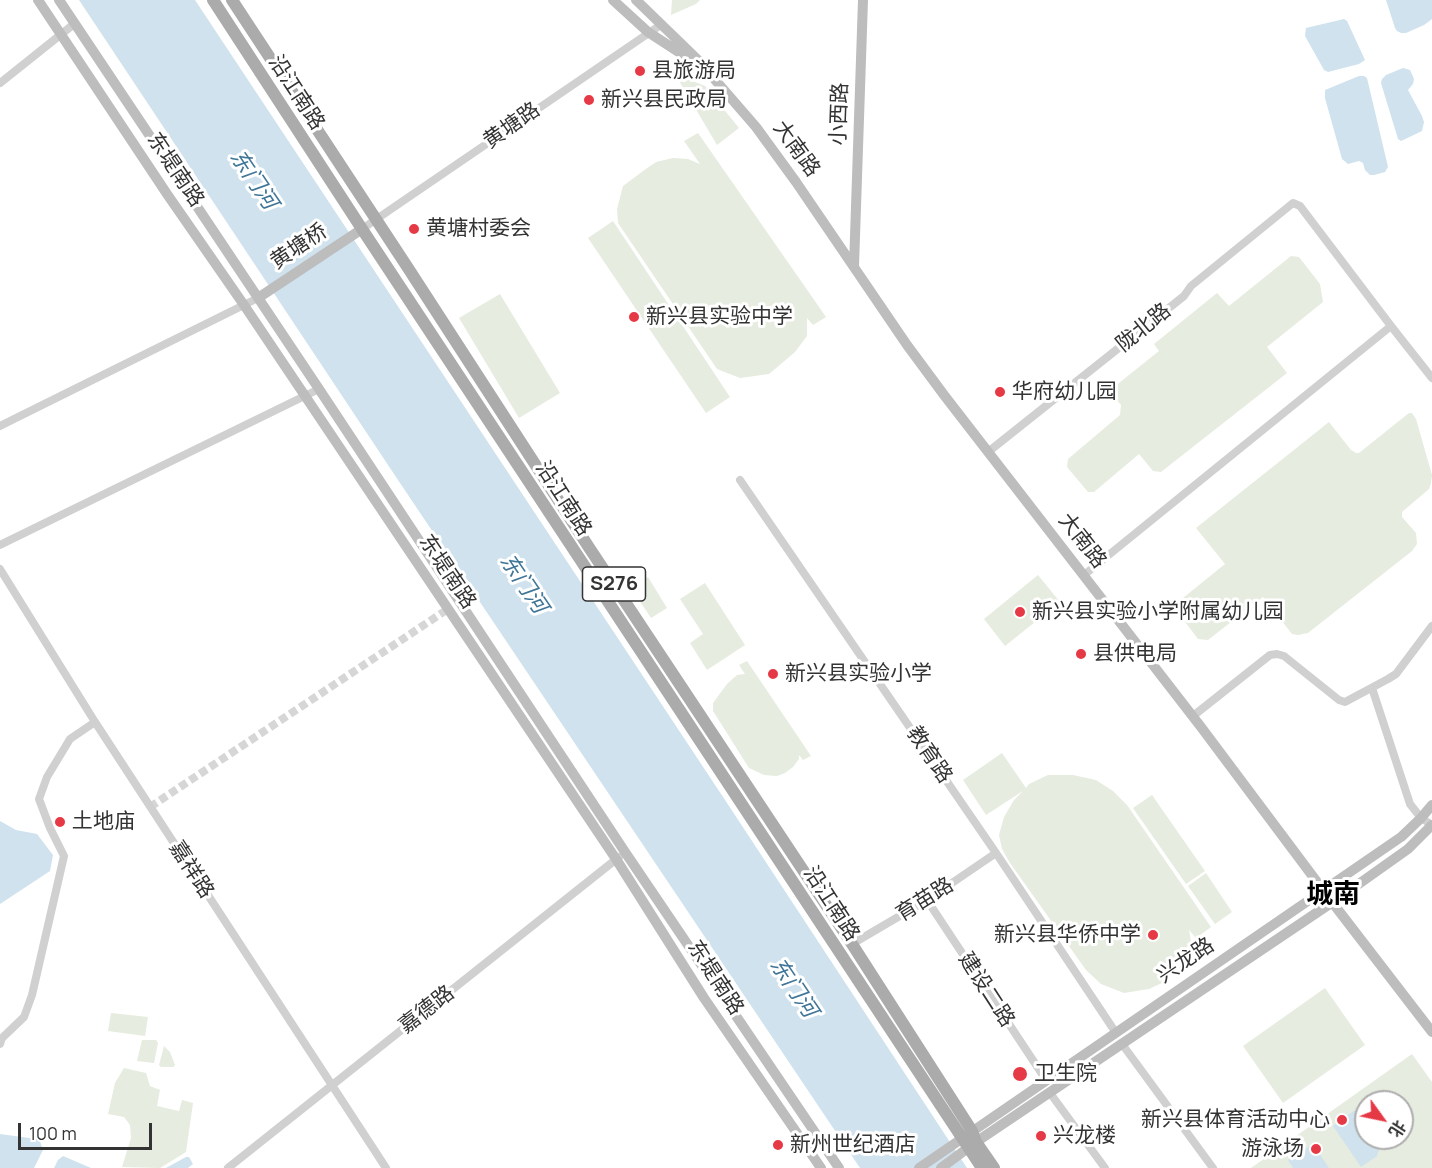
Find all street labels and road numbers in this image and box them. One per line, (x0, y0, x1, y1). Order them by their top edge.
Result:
street label: 沿江南路 (263, 51, 329, 135)
street label: 小西路 (826, 82, 854, 146)
street label: 黄塘路 (479, 98, 545, 154)
street label: 大南路 (767, 116, 825, 182)
street label: 东堤南路 (141, 128, 209, 212)
street label: 黄塘桥 (266, 219, 332, 275)
street label: 陇北路 (1112, 298, 1176, 358)
street label: 沿江南路 (530, 457, 596, 541)
street label: 大南路 (1053, 508, 1111, 574)
street label: 东堤南路 (413, 530, 481, 614)
road number: S276 (582, 567, 646, 601)
street label: 教育路 (901, 722, 957, 788)
street label: 嘉祥路 (163, 837, 219, 903)
street label: 沿江南路 (798, 862, 864, 946)
street label: 育苗路 (892, 873, 958, 927)
street label: 兴龙路 (1153, 933, 1219, 989)
street label: 东堤南路 (682, 936, 748, 1020)
street label: 建设二路 (953, 948, 1019, 1032)
street label: 嘉德路 (394, 981, 460, 1039)

